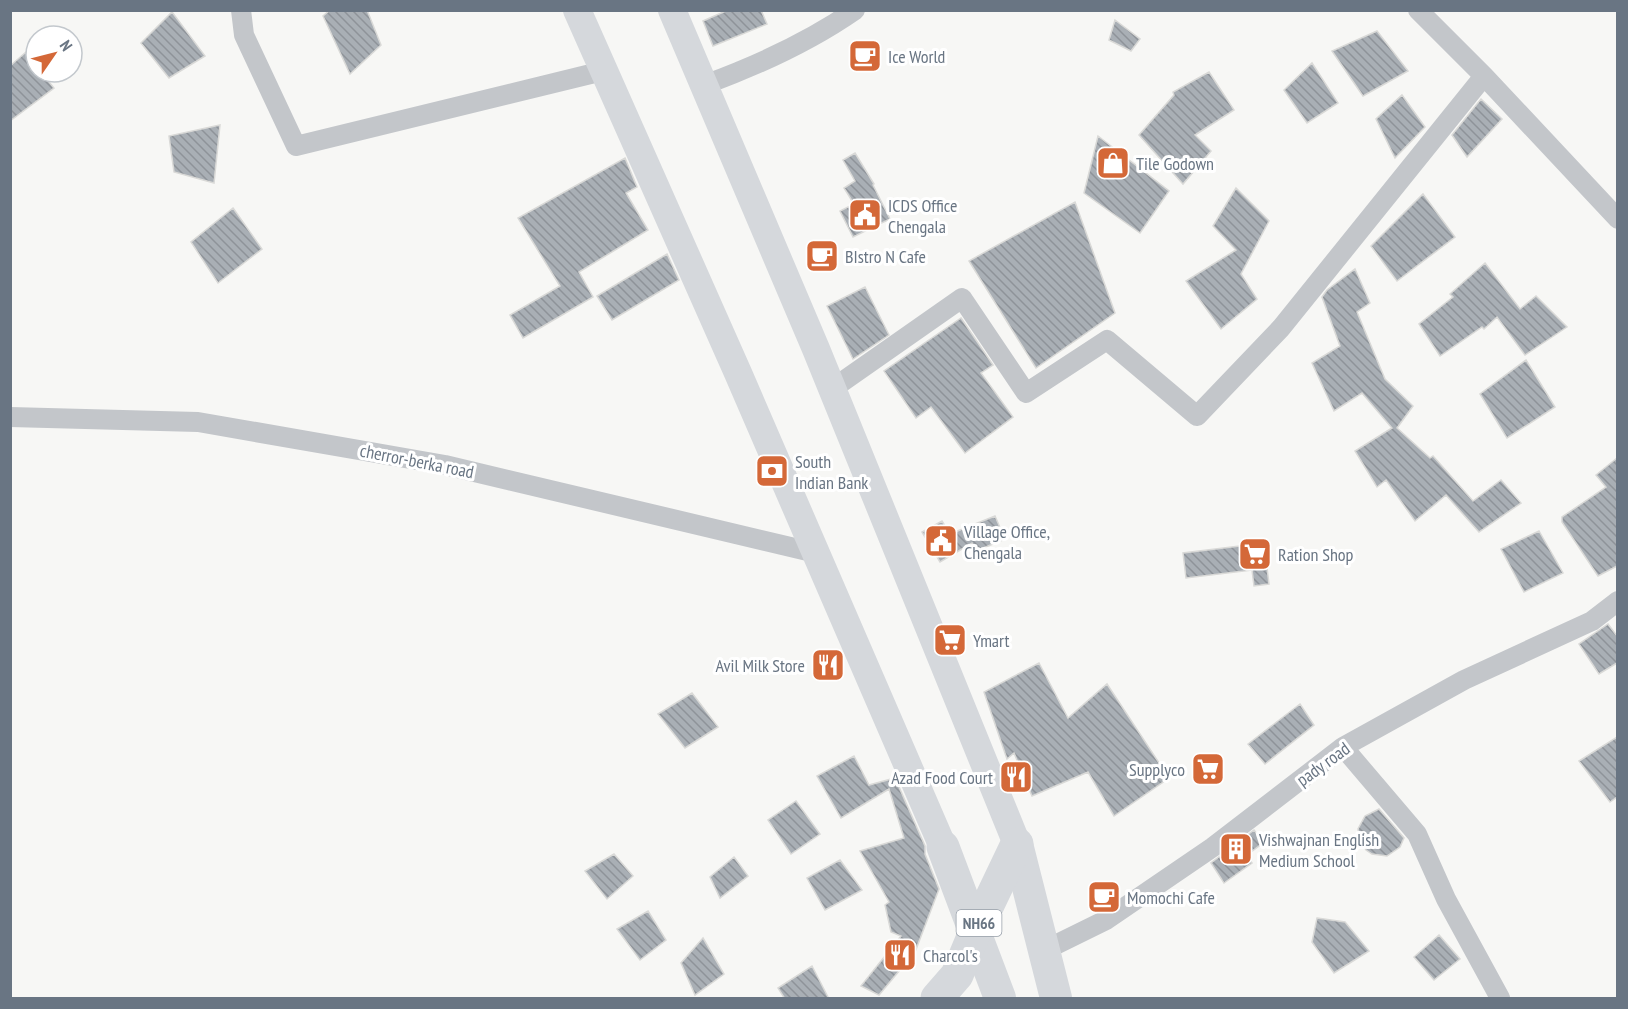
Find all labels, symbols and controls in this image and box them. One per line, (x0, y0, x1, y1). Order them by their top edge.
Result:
north arrow (24, 24, 84, 84)
text: N (56, 36, 77, 55)
cafe icon: Ice World (847, 38, 883, 74)
place label: Ice World (888, 45, 945, 68)
shop icon: Tile Godown (1095, 145, 1131, 181)
place label: Tile Godown (1136, 152, 1214, 175)
place label: ICDS Office Chengala (888, 194, 957, 238)
public building icon: ICDS Office Chengala (847, 197, 883, 233)
cafe icon: BIstro N Cafe (804, 238, 840, 274)
place label: BIstro N Cafe (845, 245, 926, 268)
street label: cherror-berka road (358, 439, 476, 483)
place label: South Indian Bank (795, 450, 868, 494)
bank icon: South Indian Bank (754, 453, 790, 489)
place label: Village Office, Chengala (963, 520, 1050, 564)
public building icon: Village Office, Chengala (923, 523, 959, 559)
supermarket icon: Ration Shop (1237, 536, 1273, 572)
place label: Ration Shop (1278, 543, 1354, 566)
supermarket icon: Ymart (932, 622, 968, 658)
place label: Ymart (973, 629, 1009, 652)
restaurant icon: Avil Milk Store (810, 647, 846, 683)
place label: Avil Milk Store (716, 654, 805, 677)
street label: pady road (1292, 737, 1354, 791)
supermarket icon: Supplyco (1190, 751, 1226, 787)
place label: Supplyco (1129, 758, 1185, 781)
restaurant icon: Azad Food Court (998, 759, 1034, 795)
place label: Azad Food Court (891, 766, 993, 789)
place label: Vishwajnan English Medium School (1258, 828, 1379, 872)
building icon: Vishwajnan English Medium School (1218, 831, 1254, 867)
cafe icon: Momochi Cafe (1086, 879, 1122, 915)
place label: Momochi Cafe (1127, 886, 1215, 909)
road number: NH66 (956, 910, 1002, 936)
restaurant icon: Charcol's (882, 937, 918, 973)
place label: Charcol's (923, 944, 978, 967)

